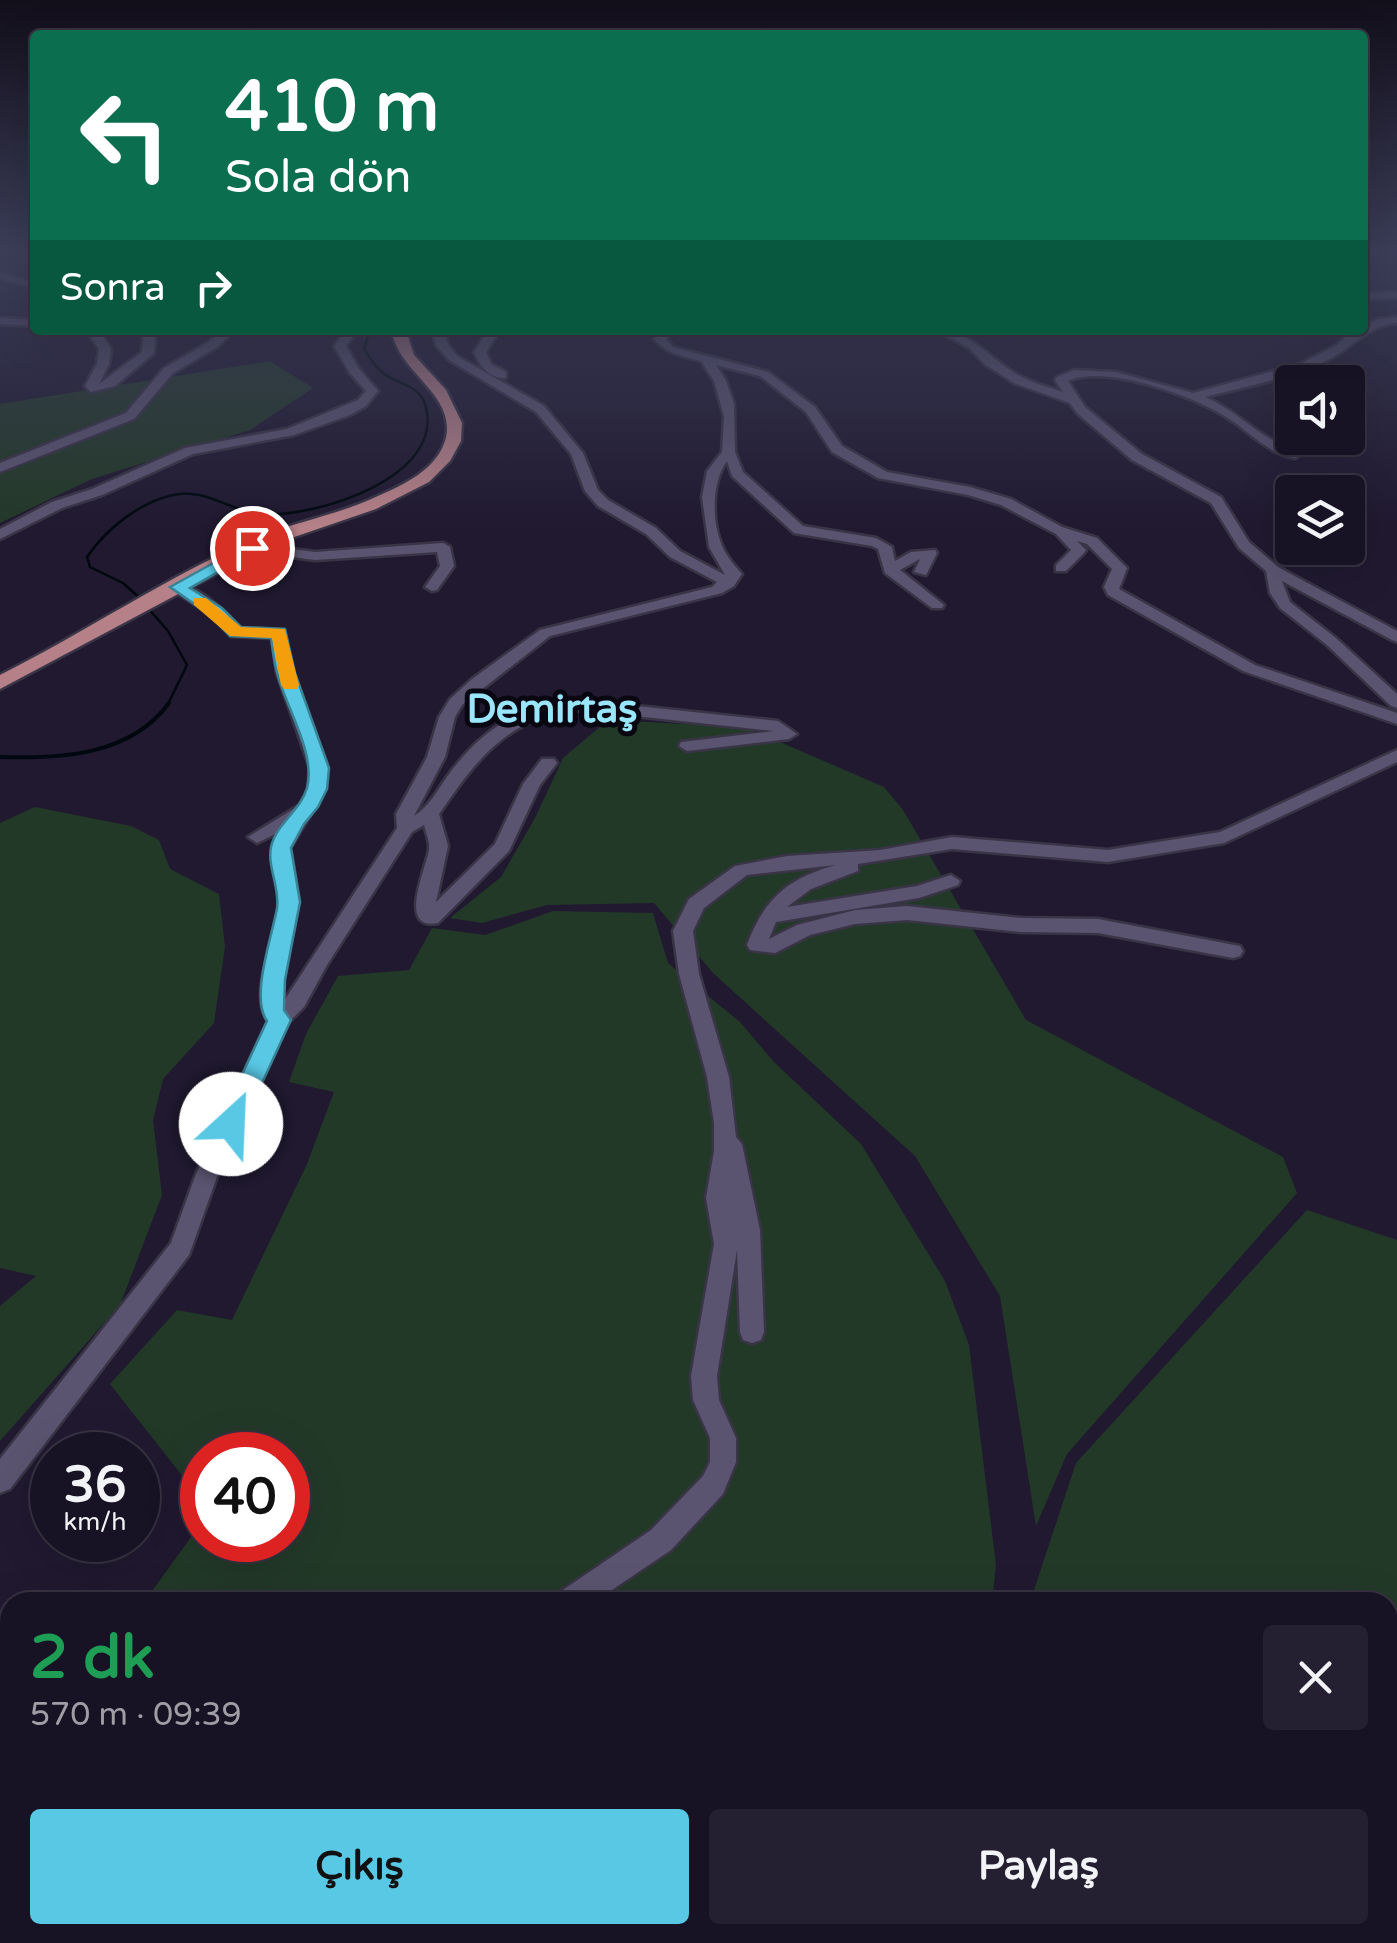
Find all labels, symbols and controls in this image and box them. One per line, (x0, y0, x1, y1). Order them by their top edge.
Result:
text: 410 m (225, 66, 439, 150)
icon: left (60, 70, 190, 200)
text: Sola dön (225, 151, 411, 205)
icon: right (186, 260, 241, 315)
text: Sonra (60, 265, 166, 311)
map controls (1275, 365, 1365, 565)
button: sound (1275, 365, 1365, 455)
button: layers (1275, 475, 1365, 565)
pin (210, 506, 295, 591)
icon: arrive (225, 521, 280, 576)
district label: Demirtaş (467, 685, 637, 733)
position arrow (179, 1072, 283, 1176)
speed limit sign: 40 (180, 1432, 310, 1562)
text: 36 (64, 1455, 126, 1515)
text: km/h (64, 1507, 126, 1537)
text: 2 dk (30, 1622, 154, 1694)
button: close (1263, 1625, 1368, 1730)
text: 570 m · 09:39 (30, 1696, 242, 1734)
button: Çıkış (30, 1809, 689, 1924)
button: Paylaş (709, 1809, 1368, 1924)

